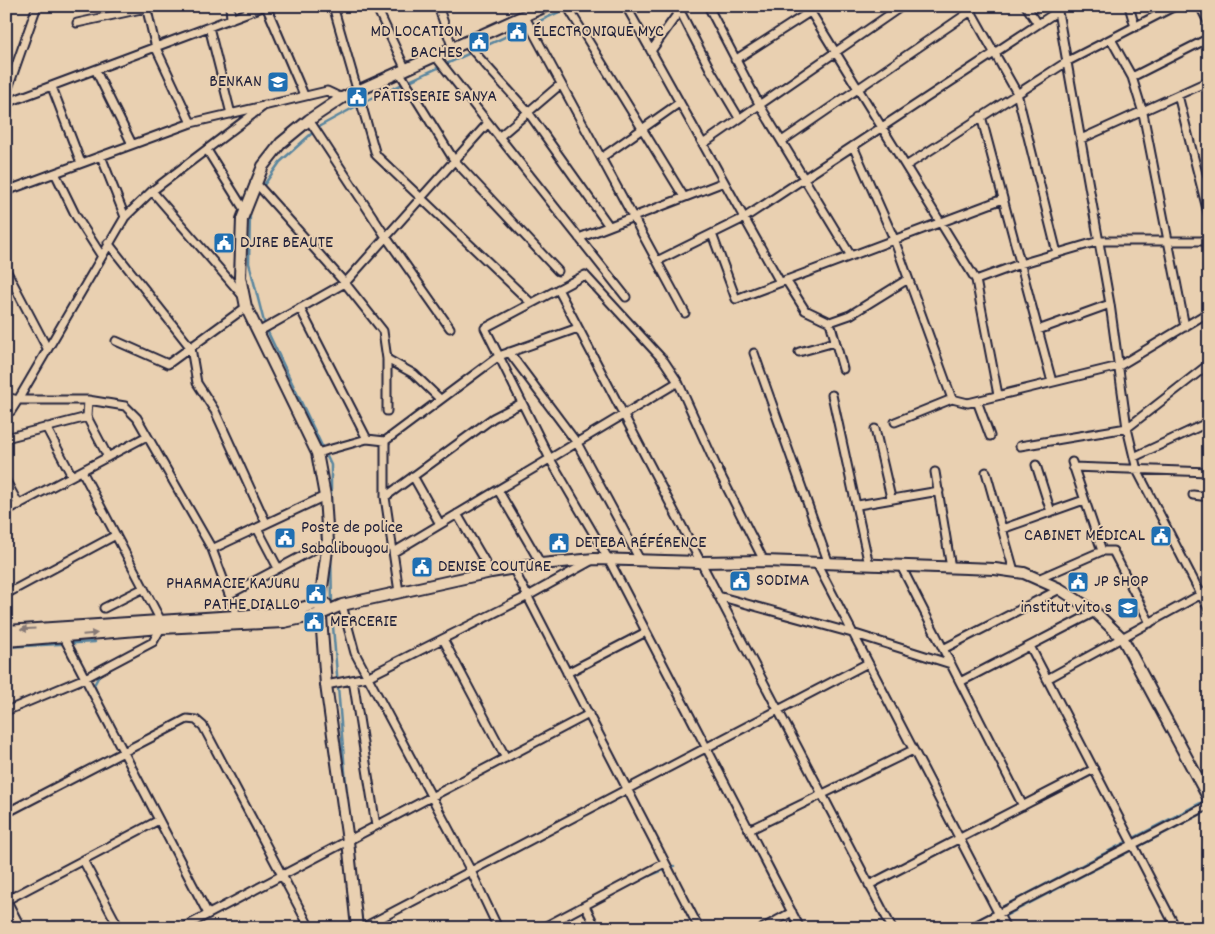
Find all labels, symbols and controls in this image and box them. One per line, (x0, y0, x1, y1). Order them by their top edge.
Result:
place label: MD LOCATION BACHES (371, 20, 463, 66)
public building icon: ÉLECTRONIQUE MYC (505, 20, 529, 44)
place label: ÉLECTRONIQUE MYC (533, 20, 664, 45)
public building icon: MD LOCATION BACHES (467, 30, 491, 54)
place label: BENKAN (209, 70, 262, 95)
school or university icon: BENKAN (266, 70, 290, 94)
public building icon: PÂTISSERIE SANYA (345, 85, 369, 109)
place label: PÂTISSERIE SANYA (373, 85, 497, 110)
public building icon: DJIRE BEAUTE (212, 231, 236, 255)
place label: DJIRE BEAUTE (240, 231, 333, 256)
place label: Poste de police Sabalibougou (301, 516, 403, 562)
place label: CABINET MÉDICAL (1024, 524, 1146, 549)
public building icon: CABINET MÉDICAL (1149, 524, 1173, 548)
public building icon: Poste de police Sabalibougou (273, 526, 297, 550)
public building icon: DETEBA RÉFÉRENCE (547, 531, 571, 555)
place label: DETEBA RÉFÉRENCE (575, 531, 706, 556)
public building icon: DENISE COUTURE (410, 555, 434, 579)
place label: DENISE COUTURE (438, 555, 551, 580)
public building icon: SODIMA (728, 569, 752, 593)
place label: SODIMA (756, 569, 810, 594)
public building icon: JP SHOP (1066, 570, 1090, 594)
place label: JP SHOP (1094, 570, 1149, 595)
place label: PHARMACIE KAJURU PATHE DIALLO (166, 572, 300, 618)
public building icon: PHARMACIE KAJURU PATHE DIALLO (304, 582, 328, 606)
place label: institut vito s (1021, 596, 1112, 621)
school or university icon: institut vito s (1116, 596, 1140, 620)
public building icon: MERCERIE (302, 610, 326, 634)
place label: MERCERIE (330, 610, 397, 635)
one-way arrow (20, 625, 36, 633)
one-way arrow (82, 630, 98, 638)

